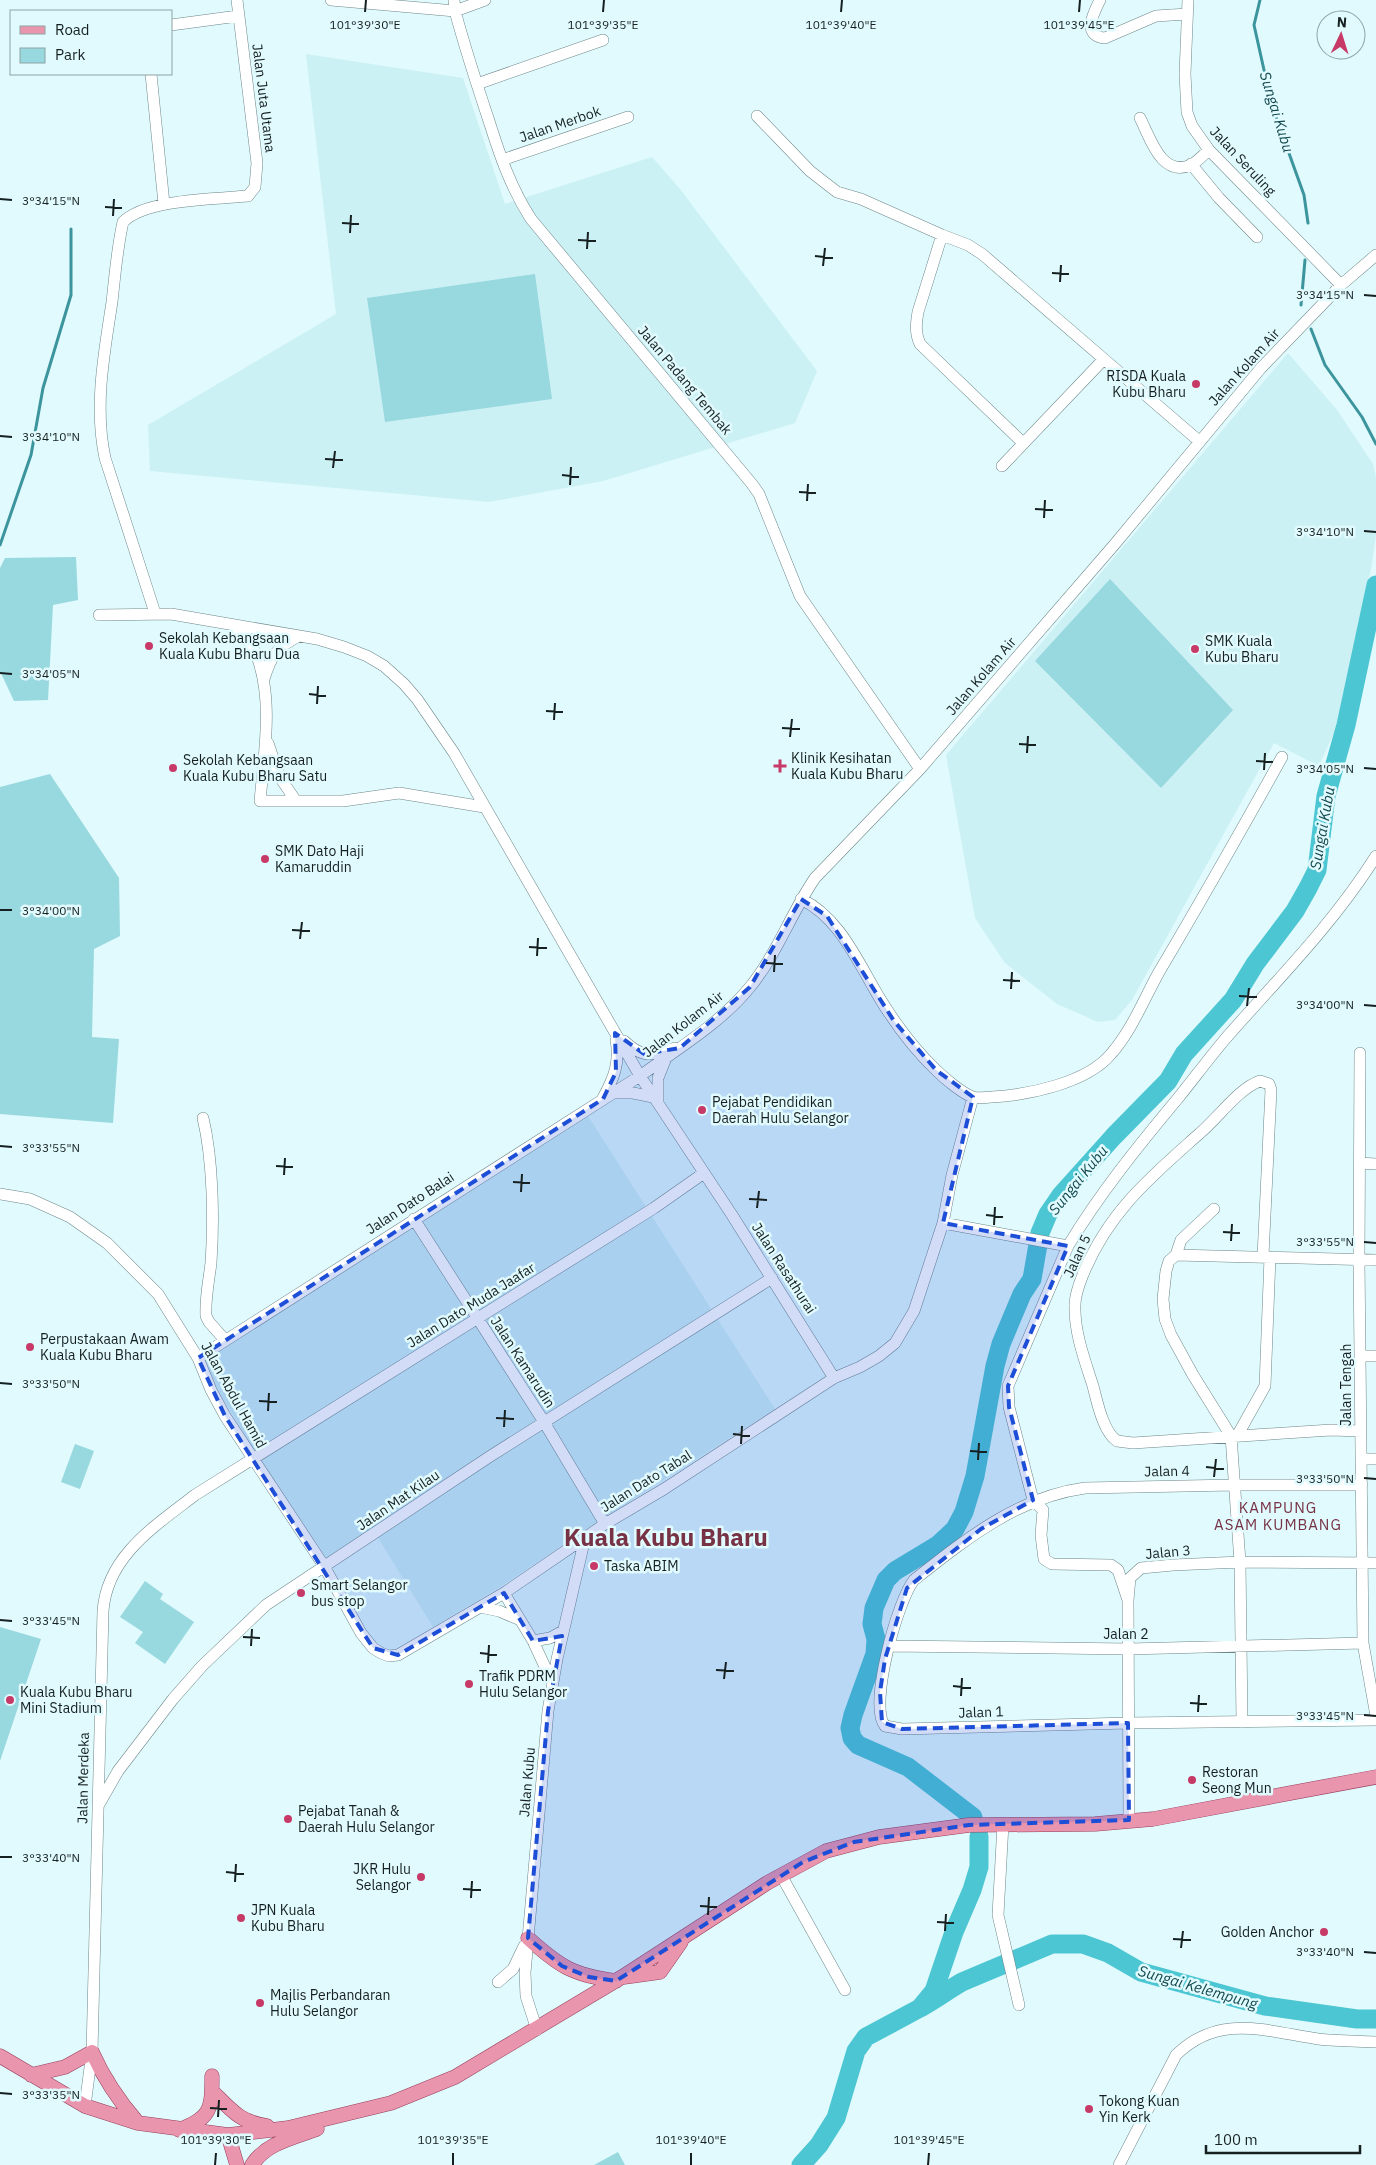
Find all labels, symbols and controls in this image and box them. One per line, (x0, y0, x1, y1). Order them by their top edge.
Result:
legend (10, 10, 172, 75)
north arrow (1316, 10, 1366, 60)
text: N (1336, 13, 1348, 31)
text: 101°39'30"E (330, 17, 400, 32)
text: 101°39'35"E (568, 17, 638, 32)
text: 101°39'40"E (806, 17, 876, 32)
text: 101°39'45"E (1044, 17, 1114, 32)
text: Road (55, 20, 90, 39)
street label: Jalan Juta Utama (248, 43, 280, 154)
text: Park (55, 45, 85, 64)
water label: Sungai Kubu (1256, 69, 1298, 155)
street label: Jalan Merbok (517, 102, 604, 146)
street label: Jalan Seruling (1206, 122, 1280, 200)
text: 3°34'15"N (22, 193, 80, 208)
text: 3°34'15"N (1296, 287, 1354, 302)
street label: Jalan Padang Tembak (634, 322, 736, 439)
street label: Jalan Kolam Air (1205, 325, 1283, 409)
place label: RISDA Kuala Kubu Bharu (1106, 367, 1187, 401)
marker: RISDA Kuala Kubu Bharu (1190, 378, 1202, 390)
text: 3°34'10"N (22, 429, 80, 444)
text: 3°34'10"N (1296, 524, 1354, 539)
place label: Sekolah Kebangsaan Kuala Kubu Bharu Dua (159, 629, 300, 663)
place label: SMK Kuala Kubu Bharu (1205, 632, 1279, 666)
street label: Jalan Kolam Air (942, 633, 1020, 719)
marker: Sekolah Kebangsaan Kuala Kubu Bharu Dua (143, 640, 155, 652)
marker: SMK Kuala Kubu Bharu (1189, 643, 1201, 655)
text: 3°34'05"N (22, 666, 80, 681)
place label: Klinik Kesihatan Kuala Kubu Bharu (791, 749, 903, 783)
place label: Sekolah Kebangsaan Kuala Kubu Bharu Satu (183, 751, 327, 785)
marker: Klinik Kesihatan Kuala Kubu Bharu (773, 759, 787, 773)
text: 3°34'05"N (1296, 761, 1354, 776)
marker: Sekolah Kebangsaan Kuala Kubu Bharu Satu (167, 762, 179, 774)
water label: Sungai Kubu (1305, 785, 1339, 871)
place label: SMK Dato Haji Kamaruddin (275, 842, 364, 876)
marker: SMK Dato Haji Kamaruddin (259, 853, 271, 865)
text: 3°34'00"N (22, 903, 80, 918)
street label: Jalan Kolam Air (639, 987, 727, 1061)
text: 3°34'00"N (1296, 997, 1354, 1012)
place label: Pejabat Pendidikan Daerah Hulu Selangor (712, 1093, 849, 1127)
marker: Pejabat Pendidikan Daerah Hulu Selangor (696, 1104, 708, 1116)
text: 3°33'55"N (22, 1140, 80, 1155)
water label: Sungai Kubu (1044, 1142, 1112, 1218)
street label: Jalan Dato Balai (363, 1168, 457, 1238)
street label: Jalan Rasathurai (748, 1219, 820, 1317)
street label: Jalan 5 (1059, 1232, 1095, 1280)
text: 3°33'55"N (1296, 1234, 1354, 1249)
street label: Jalan Dato Muda Jaafar (404, 1258, 538, 1352)
street label: Jalan Kamarudin (487, 1313, 559, 1411)
place label: Perpustakaan Awam Kuala Kubu Bharu (40, 1330, 169, 1364)
street label: Jalan Abdul Hamid (197, 1339, 271, 1451)
marker: Perpustakaan Awam Kuala Kubu Bharu (24, 1341, 36, 1353)
street label: Jalan Tengah (1337, 1344, 1355, 1426)
text: 3°33'50"N (22, 1376, 80, 1391)
street label: Jalan Dato Tabal (597, 1446, 695, 1516)
street label: Jalan 4 (1144, 1462, 1190, 1480)
street label: Jalan Mat Kilau (353, 1466, 443, 1534)
text: 3°33'50"N (1296, 1471, 1354, 1486)
district label: KAMPUNG ASAM KUMBANG (1214, 1498, 1342, 1534)
district label: Kuala Kubu Bharu (564, 1521, 768, 1553)
street label: Jalan 3 (1145, 1541, 1191, 1563)
place label: Taska ABIM (604, 1557, 679, 1575)
marker: Taska ABIM (588, 1560, 600, 1572)
place label: Smart Selangor bus stop (311, 1576, 408, 1610)
marker: Smart Selangor bus stop (295, 1587, 307, 1599)
text: 3°33'45"N (22, 1613, 80, 1628)
street label: Jalan 2 (1103, 1625, 1149, 1643)
place label: Trafik PDRM Hulu Selangor (479, 1667, 567, 1701)
marker: Trafik PDRM Hulu Selangor (463, 1678, 475, 1690)
place label: Kuala Kubu Bharu Mini Stadium (20, 1683, 132, 1717)
marker: Kuala Kubu Bharu Mini Stadium (4, 1694, 16, 1706)
street label: Jalan 1 (958, 1702, 1004, 1722)
text: 3°33'45"N (1296, 1708, 1354, 1723)
street label: Jalan Merdeka (73, 1731, 93, 1824)
street label: Jalan Kubu (515, 1746, 539, 1818)
place label: Restoran Seong Mun (1202, 1763, 1272, 1797)
marker: Restoran Seong Mun (1186, 1774, 1198, 1786)
place label: Pejabat Tanah & Daerah Hulu Selangor (298, 1802, 435, 1836)
marker: Pejabat Tanah & Daerah Hulu Selangor (282, 1813, 294, 1825)
text: 3°33'40"N (22, 1850, 80, 1865)
place label: JKR Hulu Selangor (353, 1860, 411, 1894)
marker: JKR Hulu Selangor (415, 1871, 427, 1883)
place label: JPN Kuala Kubu Bharu (251, 1901, 325, 1935)
marker: JPN Kuala Kubu Bharu (235, 1912, 247, 1924)
place label: Golden Anchor (1221, 1923, 1314, 1941)
marker: Golden Anchor (1318, 1926, 1330, 1938)
text: 3°33'40"N (1296, 1944, 1354, 1959)
water label: Sungai Kelempung (1136, 1961, 1261, 2013)
place label: Majlis Perbandaran Hulu Selangor (270, 1986, 390, 2020)
marker: Majlis Perbandaran Hulu Selangor (254, 1997, 266, 2009)
text: 3°33'35"N (22, 2087, 80, 2102)
place label: Tokong Kuan Yin Kerk (1099, 2092, 1180, 2126)
marker: Tokong Kuan Yin Kerk (1083, 2103, 1095, 2115)
scale bar (1206, 2122, 1360, 2154)
text: 100 m (1214, 2130, 1258, 2149)
text: 101°39'30"E (181, 2132, 251, 2147)
text: 101°39'35"E (418, 2132, 488, 2147)
text: 101°39'40"E (656, 2132, 726, 2147)
text: 101°39'45"E (894, 2132, 964, 2147)

